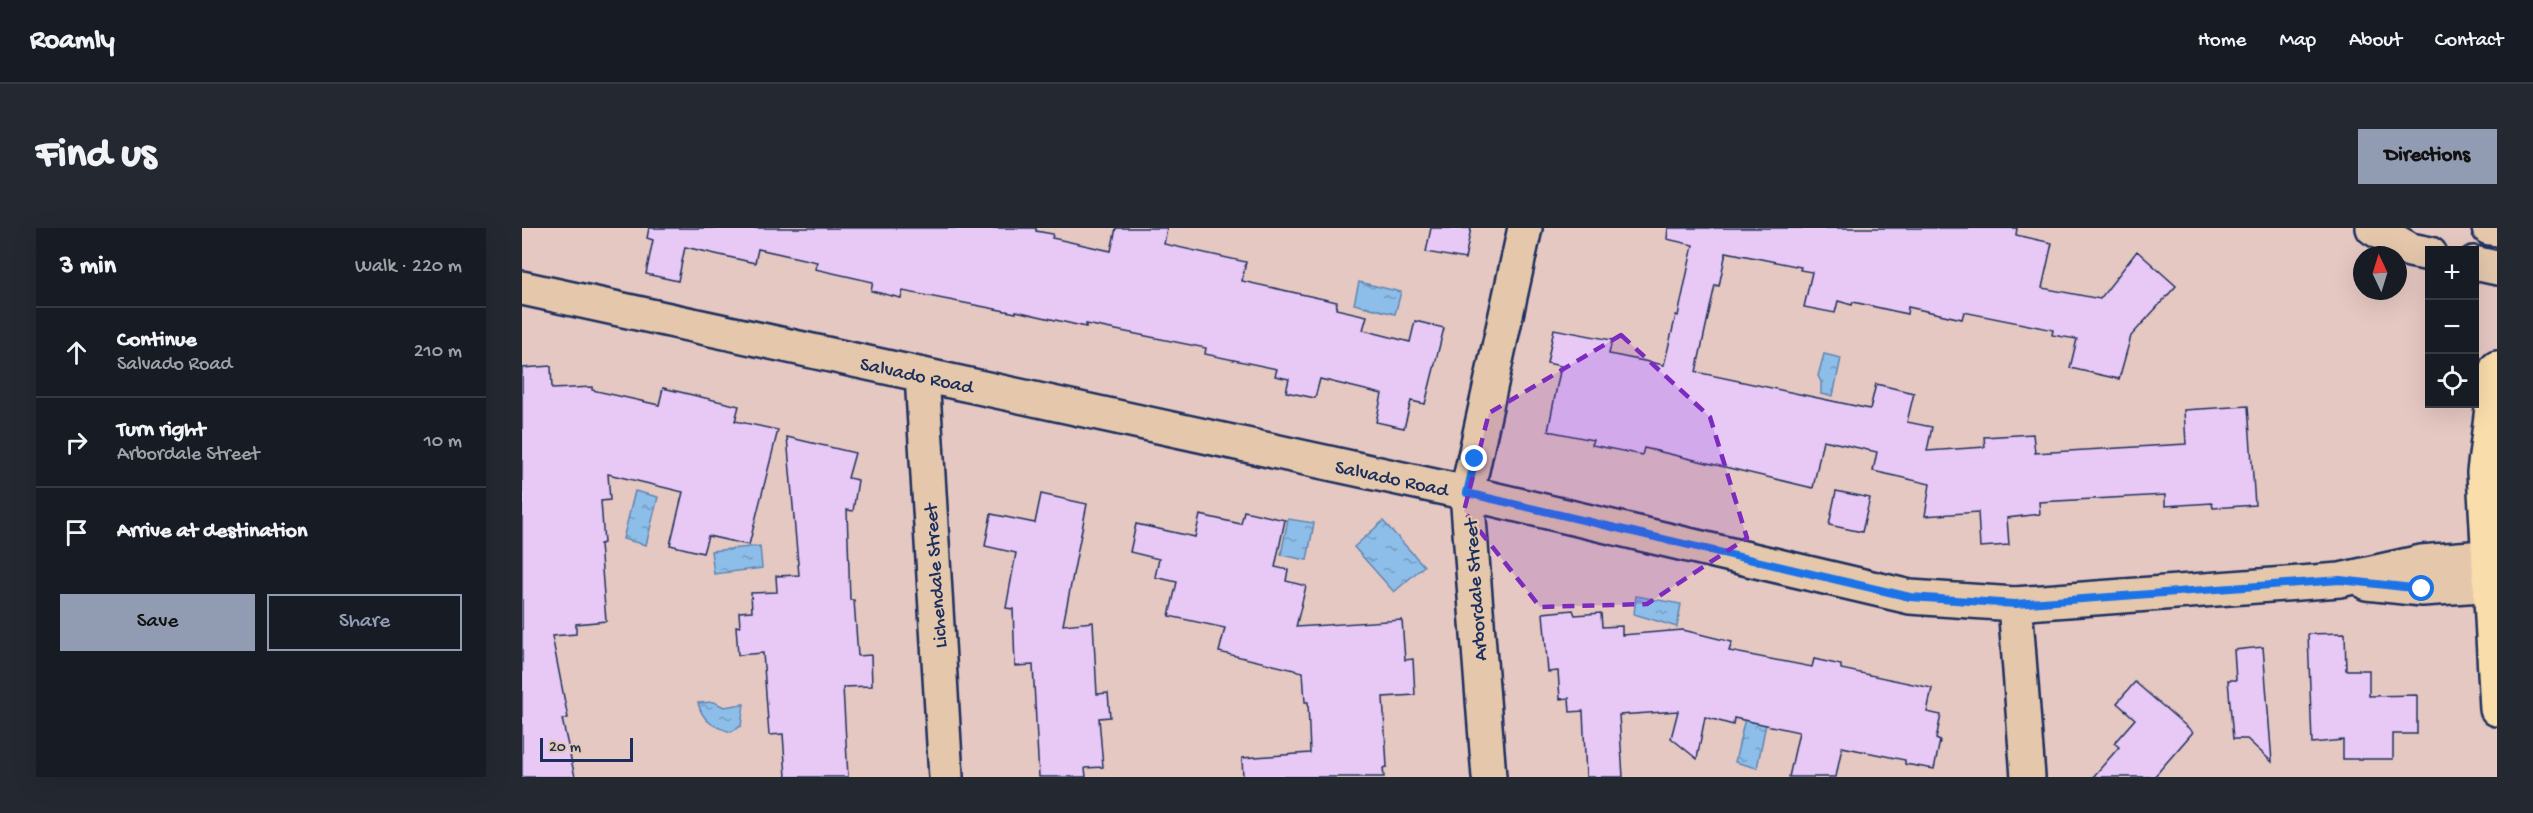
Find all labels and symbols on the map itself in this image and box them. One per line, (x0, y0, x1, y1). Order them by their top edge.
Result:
north arrow (2353, 246, 2407, 300)
street label: Salvado Road (858, 354, 977, 401)
route end (1461, 445, 1487, 471)
street label: Salvado Road (1333, 457, 1452, 504)
street label: Lichendale Street (921, 501, 954, 649)
street label: Arbordale Street (1461, 516, 1494, 662)
route start (2408, 575, 2434, 601)
scale bar (540, 735, 633, 762)

